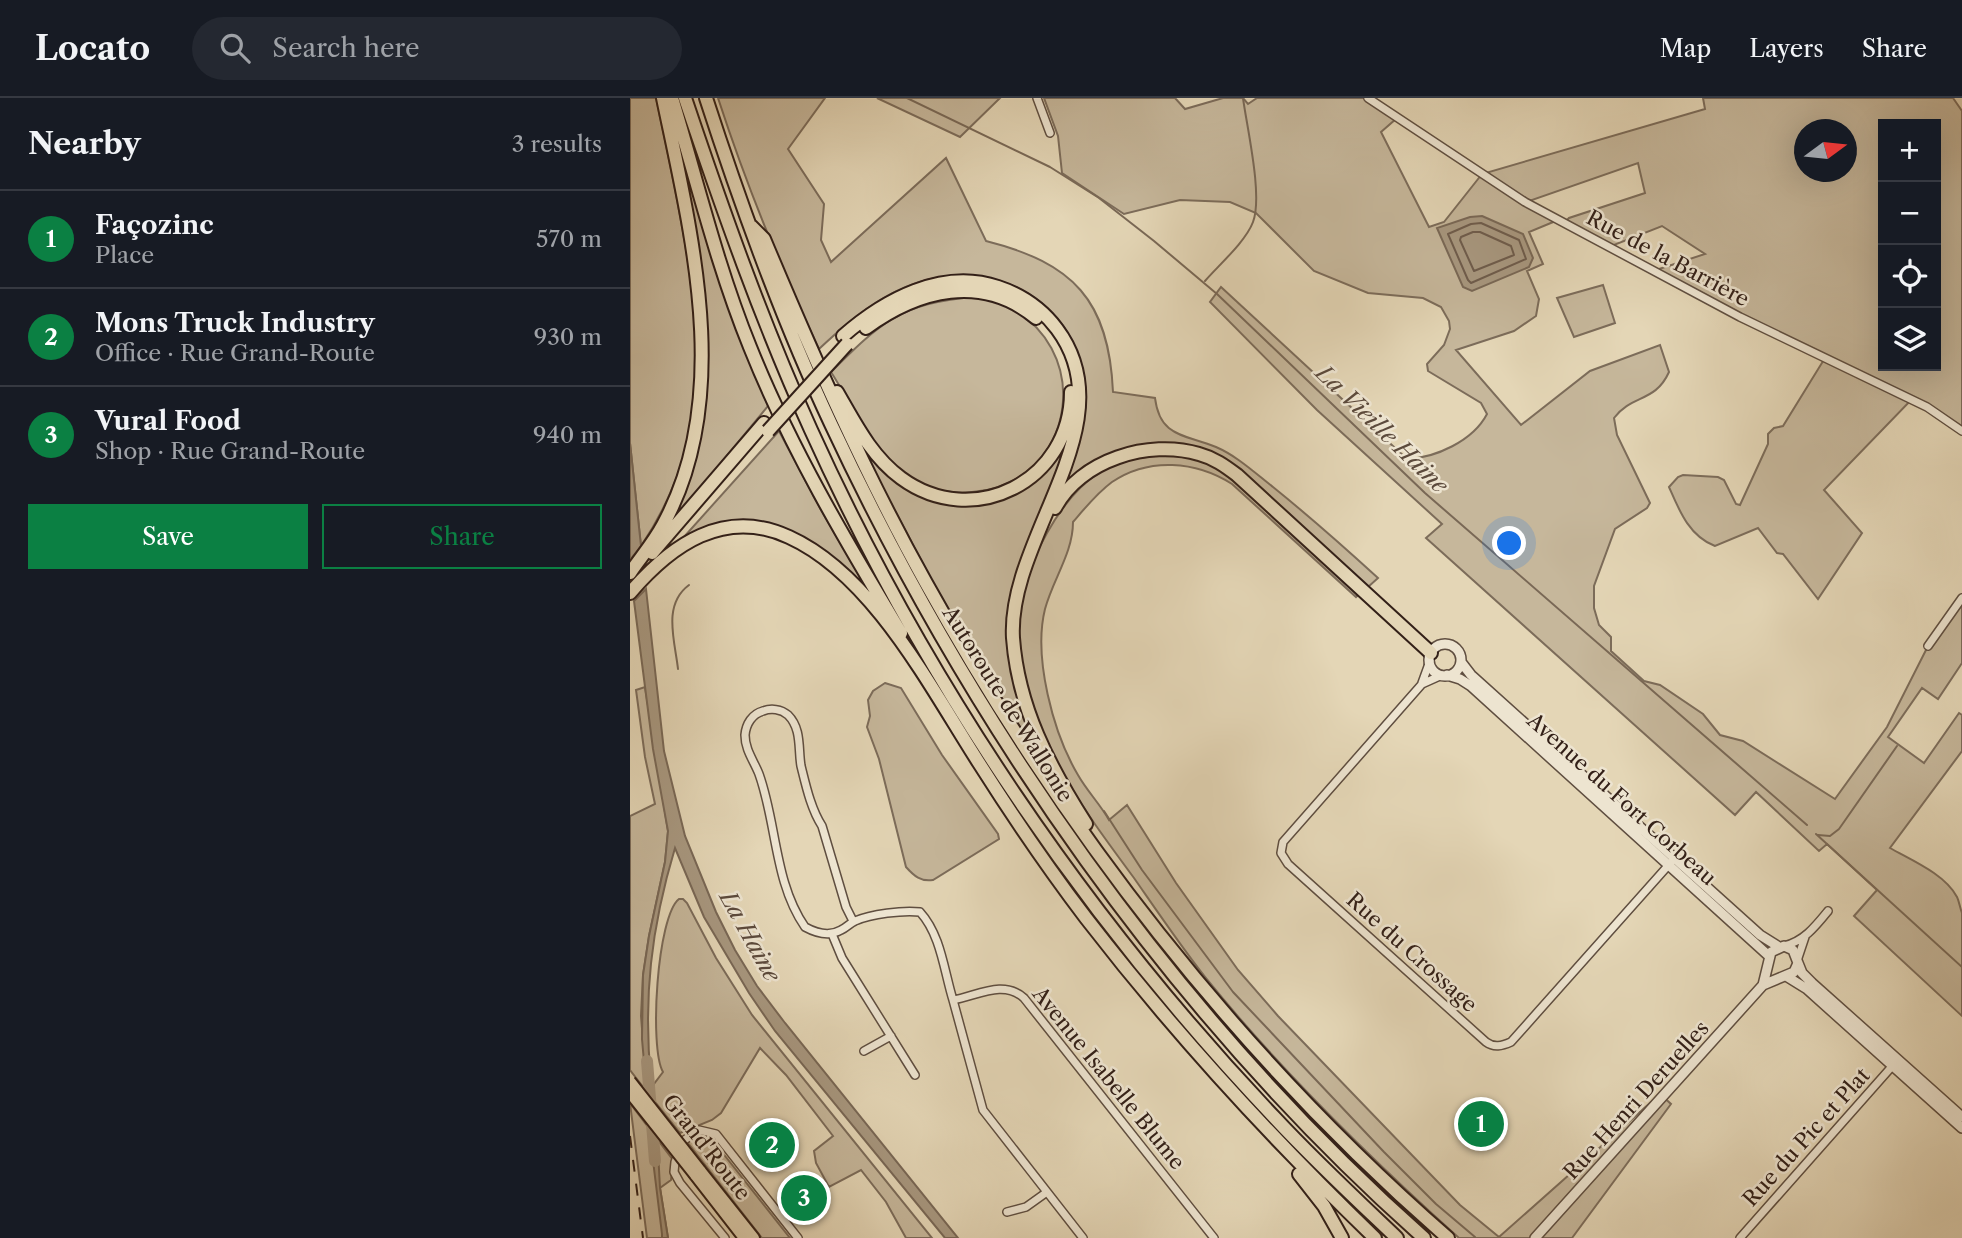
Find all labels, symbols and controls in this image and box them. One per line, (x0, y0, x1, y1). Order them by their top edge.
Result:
search box (192, 17, 682, 80)
text: Locato (35, 28, 150, 69)
icon: search (216, 29, 254, 67)
text: Search here (272, 32, 420, 64)
text: Map (1660, 34, 1711, 63)
text: Layers (1749, 34, 1824, 63)
text: Share (1862, 34, 1927, 63)
north arrow (1794, 119, 1857, 182)
map controls (1878, 119, 1941, 371)
button: + (1878, 119, 1941, 182)
text: Nearby (28, 125, 141, 162)
text: 3 results (512, 130, 602, 158)
button: − (1878, 182, 1941, 245)
street label: Rue de la Barrière (1583, 205, 1753, 311)
text: Façozinc (95, 209, 214, 241)
text: 1 (46, 225, 56, 253)
text: 570 m (536, 225, 602, 253)
text: Place (95, 241, 154, 269)
button: locate (1878, 245, 1941, 308)
text: Mons Truck Industry (95, 307, 375, 339)
button: layers (1878, 308, 1941, 371)
text: 2 (44, 323, 58, 351)
text: 930 m (534, 323, 602, 351)
text: Office · Rue Grand-Route (95, 339, 375, 367)
water label: La Vieille Haine (1309, 358, 1454, 500)
text: Vural Food (95, 405, 241, 437)
text: 3 (45, 421, 58, 449)
text: 940 m (533, 421, 602, 449)
text: Shop · Rue Grand-Route (95, 437, 365, 465)
button: Save (28, 504, 308, 569)
button: Share (322, 504, 602, 569)
your location (1492, 526, 1526, 560)
street label: Autoroute de Wallonie (937, 601, 1078, 806)
street label: Avenue du Fort Corbeau (1522, 707, 1722, 890)
water label: La Haine (713, 884, 787, 987)
street label: Rue du Crossage (1342, 887, 1482, 1017)
street label: Avenue Isabelle Blume (1027, 981, 1190, 1174)
street label: Rue Henri Deruelles (1558, 1016, 1714, 1184)
street label: Rue du Pic et Plat (1737, 1062, 1875, 1211)
street label: Grand'Route (658, 1089, 756, 1205)
pin: 1 (1458, 1098, 1504, 1150)
pin: 2 (749, 1119, 795, 1171)
pin: 3 (781, 1172, 827, 1224)

